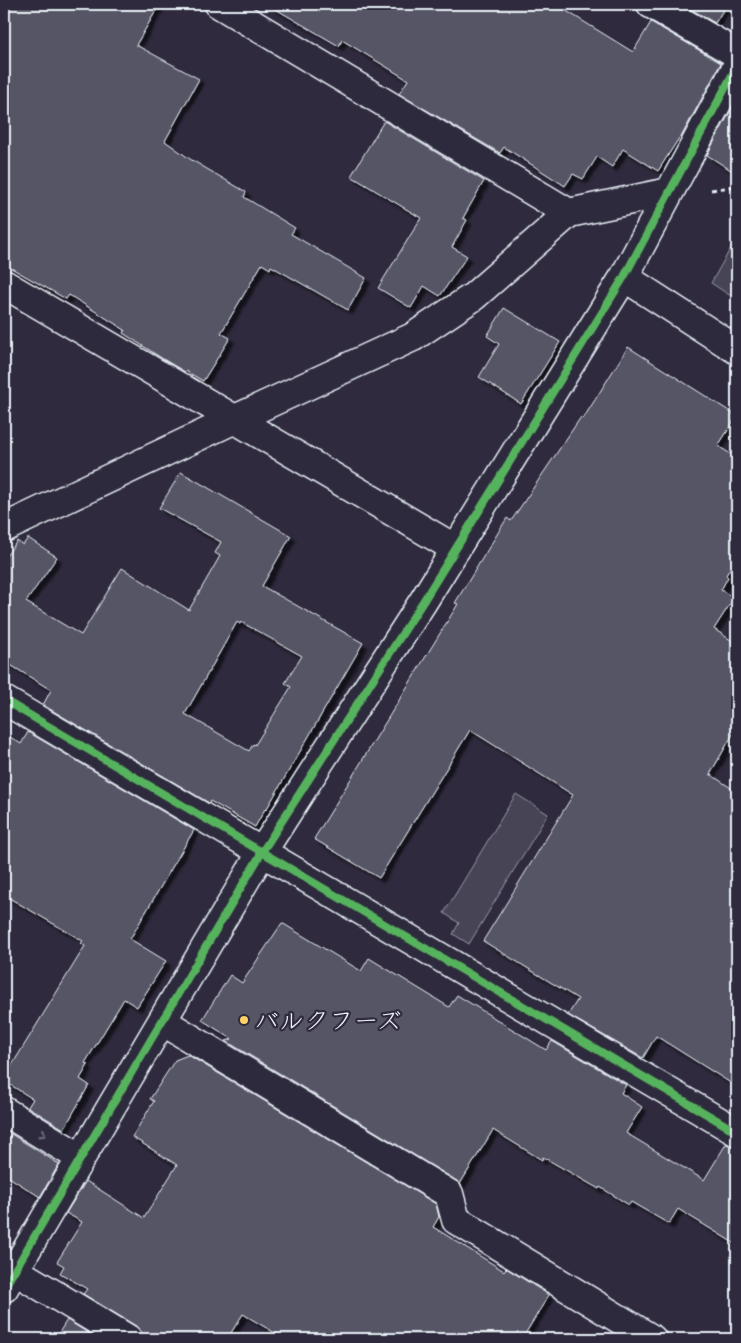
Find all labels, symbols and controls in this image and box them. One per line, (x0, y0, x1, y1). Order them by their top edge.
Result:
place label: バルクフーズ (254, 1005, 402, 1037)
marker: バルクフーズ (238, 1014, 250, 1026)
one-way arrow (37, 1128, 46, 1138)

